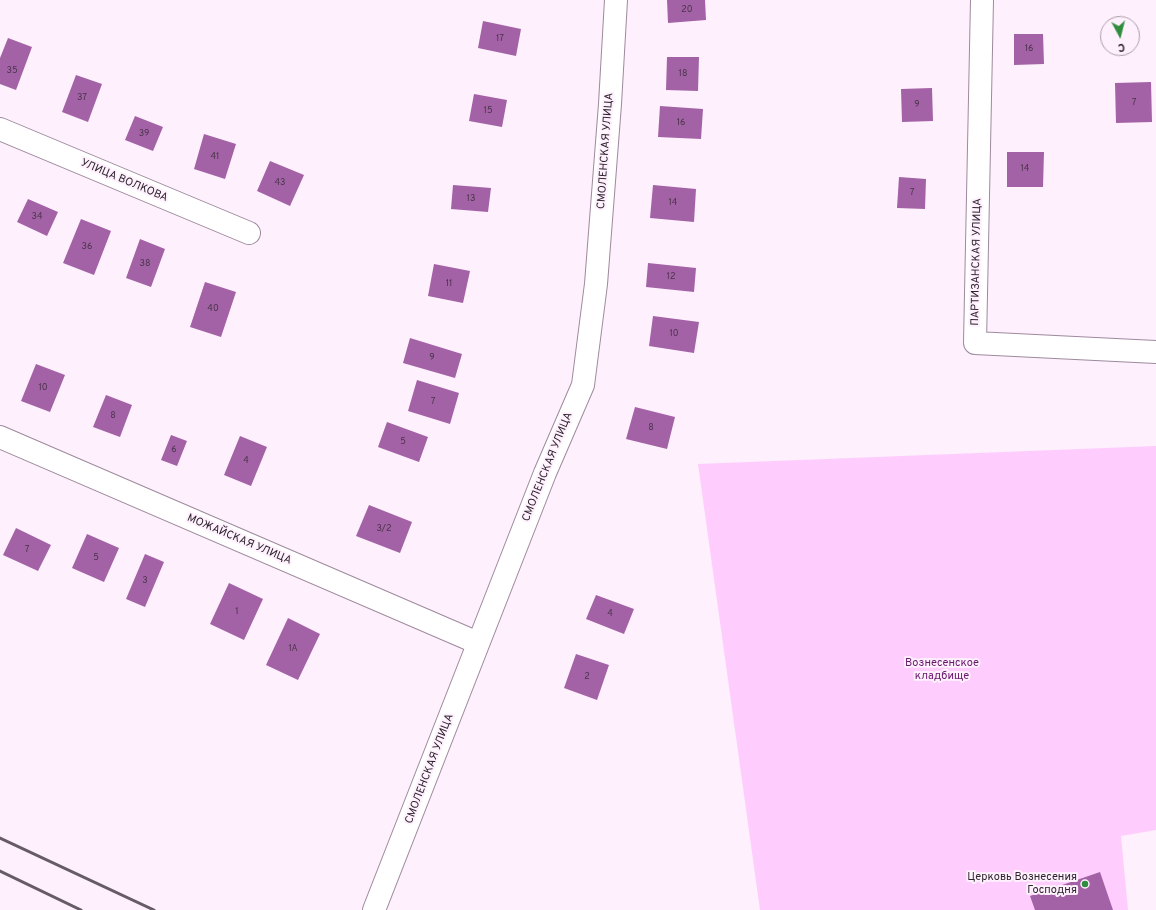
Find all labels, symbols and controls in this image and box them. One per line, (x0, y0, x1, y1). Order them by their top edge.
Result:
house number: 20 (681, 5, 693, 15)
north arrow (1100, 16, 1140, 56)
house number: 17 (496, 34, 504, 44)
text: С (1117, 40, 1126, 54)
house number: 16 (1025, 44, 1033, 54)
house number: 35 (6, 66, 18, 76)
house number: 18 (679, 69, 687, 79)
street label: СМОЛЕНСКАЯ УЛИЦА (595, 92, 617, 210)
house number: 37 (77, 93, 87, 103)
house number: 7 (1132, 98, 1136, 108)
house number: 9 (914, 100, 920, 110)
house number: 15 (484, 106, 492, 116)
house number: 16 (677, 118, 685, 128)
house number: 39 (139, 129, 149, 139)
house number: 41 (211, 152, 219, 162)
street label: УЛИЦА ВОЛКОВА (78, 157, 170, 205)
house number: 14 (1021, 164, 1029, 174)
house number: 43 (274, 178, 286, 188)
house number: 7 (910, 188, 914, 198)
house number: 13 (467, 194, 475, 204)
house number: 14 (669, 198, 677, 208)
street label: ПАРТИЗАНСКАЯ УЛИЦА (969, 198, 985, 326)
house number: 34 (31, 212, 43, 222)
house number: 36 (82, 242, 92, 252)
house number: 38 (140, 259, 150, 269)
house number: 12 (667, 272, 675, 282)
house number: 11 (446, 279, 452, 289)
house number: 40 (207, 304, 219, 314)
house number: 10 (669, 329, 679, 339)
house number: 9 (429, 353, 435, 363)
house number: 10 (38, 383, 48, 393)
house number: 7 (431, 397, 435, 407)
street label: СМОЛЕНСКАЯ УЛИЦА (520, 410, 576, 524)
house number: 8 (110, 411, 116, 421)
house number: 8 (648, 423, 654, 433)
house number: 5 (400, 437, 406, 447)
house number: 6 (171, 445, 177, 455)
house number: 4 (243, 456, 249, 466)
street label: МОЖАЙСКАЯ УЛИЦА (185, 512, 293, 568)
house number: 3/2 (376, 524, 392, 534)
house number: 7 (25, 545, 29, 555)
house number: 5 (93, 553, 99, 563)
house number: 3 (142, 576, 148, 586)
house number: 1 (235, 607, 239, 617)
house number: 4 (607, 609, 613, 619)
house number: 1А (288, 644, 298, 654)
park label: Вознесенское кладбище (905, 657, 979, 683)
house number: 2 (584, 672, 590, 682)
street label: СМОЛЕНСКАЯ УЛИЦА (403, 712, 457, 826)
place label: Церковь Вознесения Господня (967, 871, 1077, 897)
marker: Церковь Вознесения Господня (1080, 879, 1090, 889)

